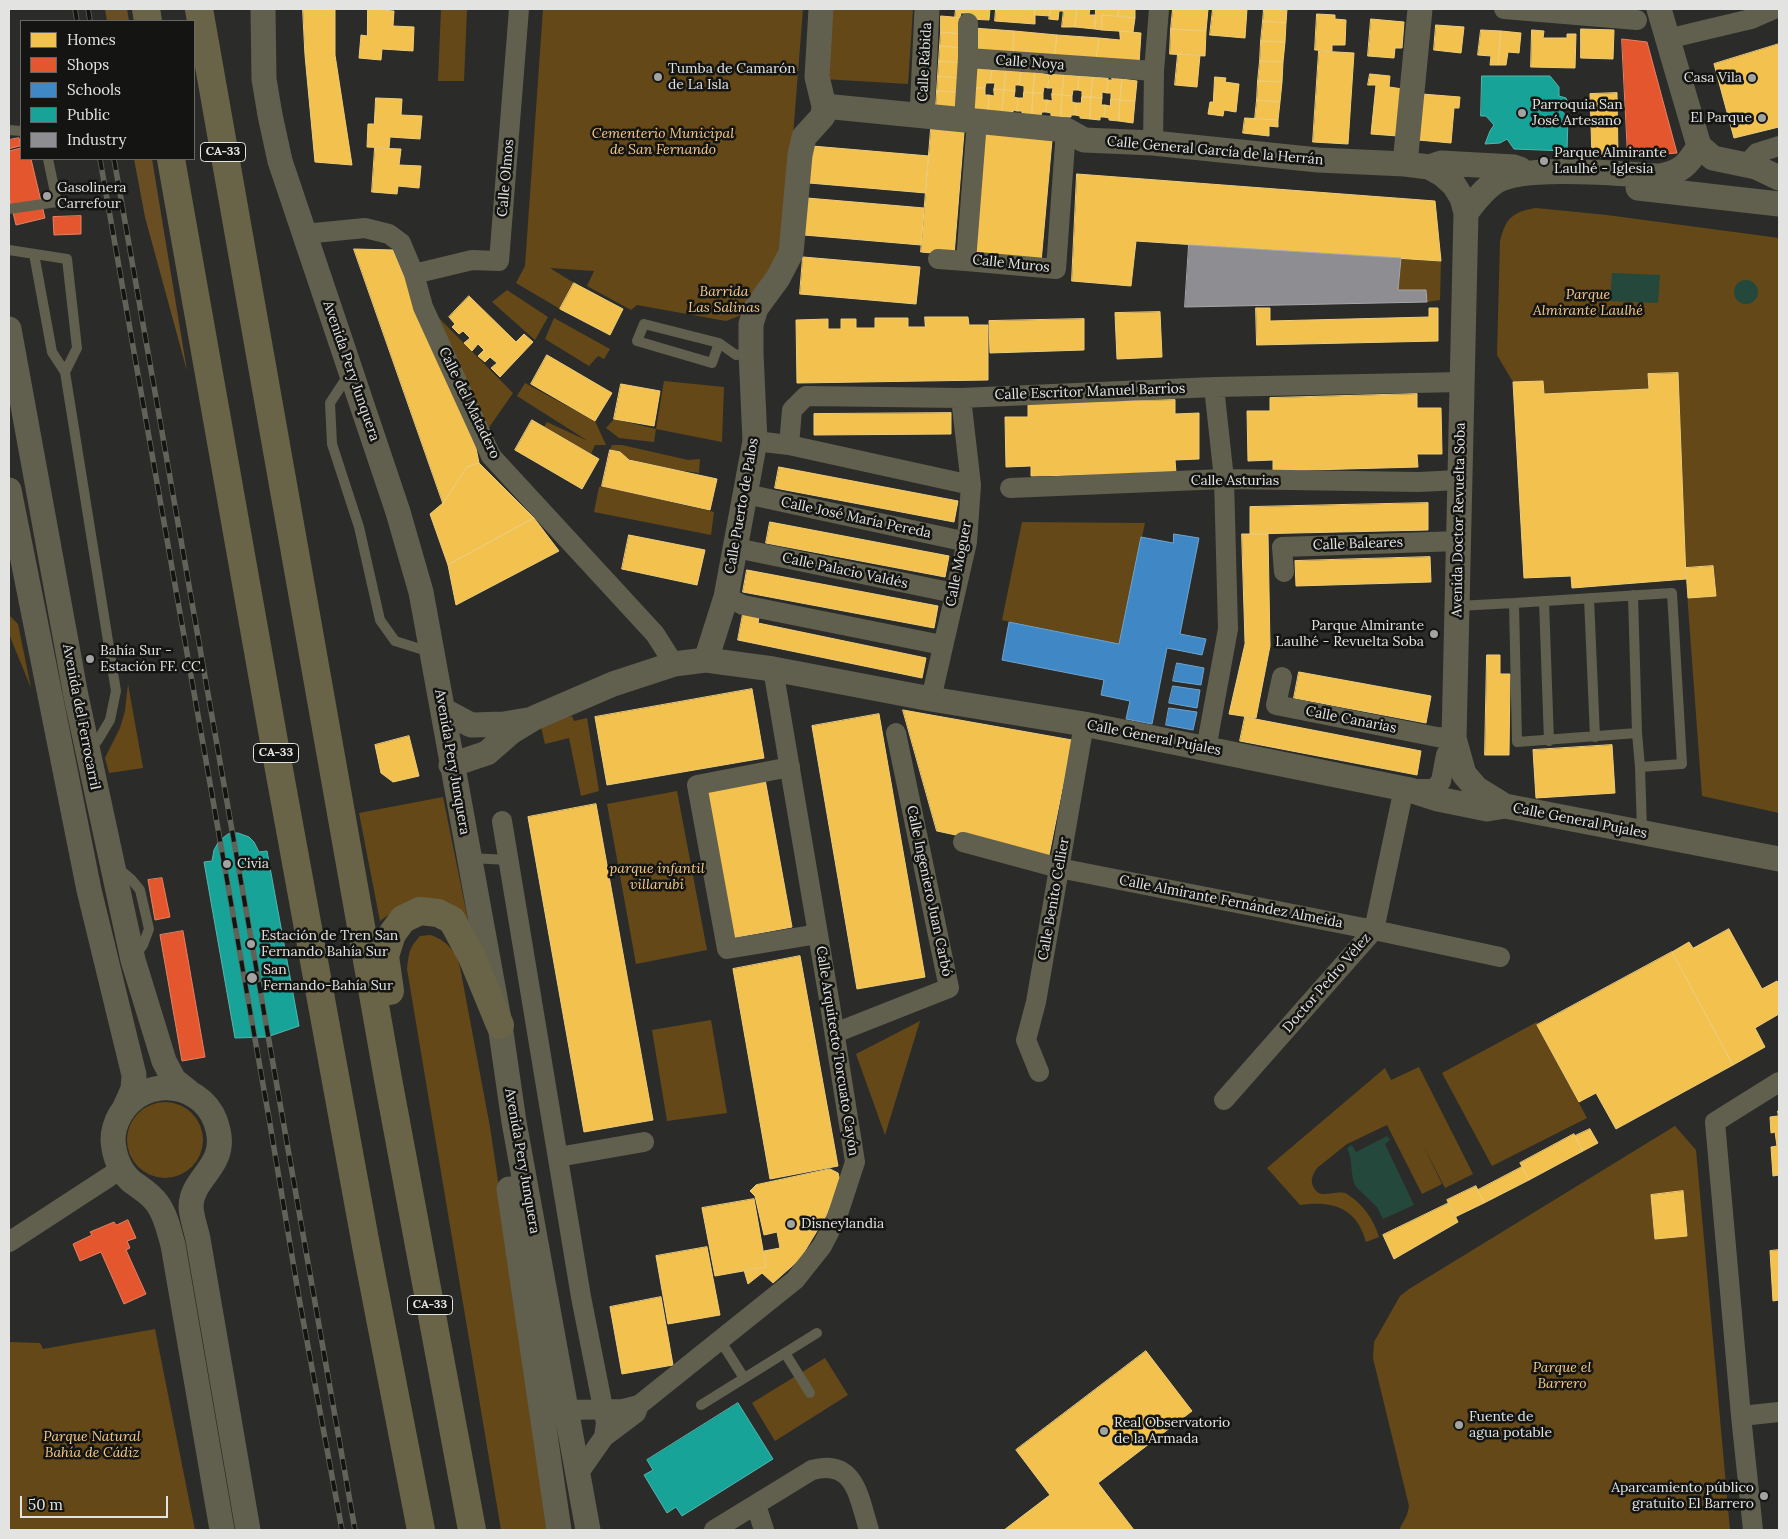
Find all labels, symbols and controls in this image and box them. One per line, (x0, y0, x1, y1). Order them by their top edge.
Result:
legend (20, 20, 195, 160)
street label: Calle Rábida (915, 22, 935, 102)
text: Homes (67, 30, 116, 49)
street label: Calle Noya (995, 52, 1065, 74)
text: Shops (67, 55, 109, 74)
place label: Tumba de Camarón de La Isla (668, 61, 796, 94)
place label: Casa Vila (1684, 70, 1742, 86)
marker: Tumba de Camarón de La Isla (652, 71, 664, 83)
marker: Casa Vila (1746, 72, 1758, 84)
text: Schools (67, 80, 121, 99)
place label: Parroquia San José Artesano (1532, 97, 1623, 130)
text: Public (67, 105, 110, 124)
marker: Parroquia San José Artesano (1516, 107, 1528, 119)
place label: El Parque (1690, 110, 1752, 126)
marker: El Parque (1756, 112, 1768, 124)
park label: Cementerio Municipal de San Fernando (592, 126, 734, 158)
text: Industry (67, 130, 126, 149)
street label: Calle General García de la Herrán (1106, 133, 1324, 169)
street label: Calle Olmos (494, 138, 518, 218)
road number: CA-33 (200, 142, 246, 162)
place label: Parque Almirante Laulhé - Iglesia (1554, 145, 1667, 178)
marker: Parque Almirante Laulhé - Iglesia (1538, 155, 1550, 167)
place label: Gasolinera Carrefour (57, 180, 127, 212)
marker: Gasolinera Carrefour (41, 190, 53, 202)
street label: Calle Muros (971, 252, 1051, 276)
park label: Barrida Las Salinas (688, 284, 760, 316)
park label: Parque Almirante Laulhé (1533, 287, 1643, 320)
street label: Avenida Pery Junquera (319, 299, 383, 443)
street label: Calle del Matadero (435, 344, 503, 462)
street label: Calle Escritor Manuel Barrios (994, 380, 1186, 404)
street label: Avenida Doctor Revuelta Soba (1449, 422, 1469, 618)
street label: Calle Puerto de Palos (722, 437, 762, 575)
street label: Calle Asturias (1191, 473, 1279, 489)
street label: Calle José María Pereda (779, 494, 933, 542)
street label: Calle Moguer (942, 520, 976, 608)
street label: Calle Baleares (1313, 534, 1403, 554)
street label: Calle Palacio Valdés (781, 549, 909, 593)
place label: Parque Almirante Laulhé - Revuelta Soba (1275, 618, 1424, 650)
marker: Parque Almirante Laulhé - Revuelta Soba (1428, 628, 1440, 640)
street label: Avenida del Ferrocarril (59, 643, 103, 791)
place label: Bahía Sur - Estación FF. CC. (100, 643, 204, 676)
marker: Bahía Sur - Estación FF. CC. (84, 653, 96, 665)
street label: Avenida Pery Junquera (431, 688, 473, 836)
street label: Calle Canarias (1304, 703, 1398, 737)
street label: Calle General Pujales (1085, 717, 1223, 759)
road number: CA-33 (254, 744, 298, 762)
street label: Calle General Pujales (1511, 800, 1649, 842)
street label: Calle Ingeniero Juan Carbó (903, 804, 955, 978)
street label: Calle Benito Cellier (1035, 836, 1073, 962)
place label: Civia (237, 856, 269, 872)
marker: Civia (221, 858, 233, 870)
park label: parque infantil villarubi (609, 861, 705, 894)
street label: Calle Almirante Fernández Almeida (1118, 872, 1344, 932)
place label: Estación de Tren San Fernando Bahía Sur (261, 928, 398, 960)
street label: Doctor Pedro Vélez (1279, 930, 1375, 1036)
marker: Estación de Tren San Fernando Bahía Sur (245, 938, 257, 950)
street label: Calle Arquitecto Torcuato Cayón (812, 945, 862, 1157)
place label: San Fernando-Bahía Sur (263, 962, 393, 994)
marker: San Fernando-Bahía Sur (245, 971, 259, 985)
street label: Avenida Pery Junquera (501, 1087, 543, 1235)
place label: Disneylandia (801, 1216, 884, 1232)
marker: Disneylandia (785, 1218, 797, 1230)
road number: CA-33 (408, 1296, 452, 1314)
park label: Parque el Barrero (1533, 1360, 1591, 1392)
place label: Fuente de agua potable (1469, 1409, 1552, 1441)
place label: Real Observatorio de la Armada (1114, 1415, 1230, 1448)
marker: Fuente de agua potable (1453, 1419, 1465, 1431)
marker: Real Observatorio de la Armada (1098, 1425, 1110, 1437)
park label: Parque Natural Bahía de Cádiz (43, 1429, 141, 1461)
place label: Aparcamiento público gratuito El Barrero (1611, 1480, 1754, 1512)
scale bar (22, 1486, 170, 1518)
marker: Aparcamiento público gratuito El Barrero (1758, 1490, 1770, 1502)
text: 50 m (28, 1495, 63, 1514)

